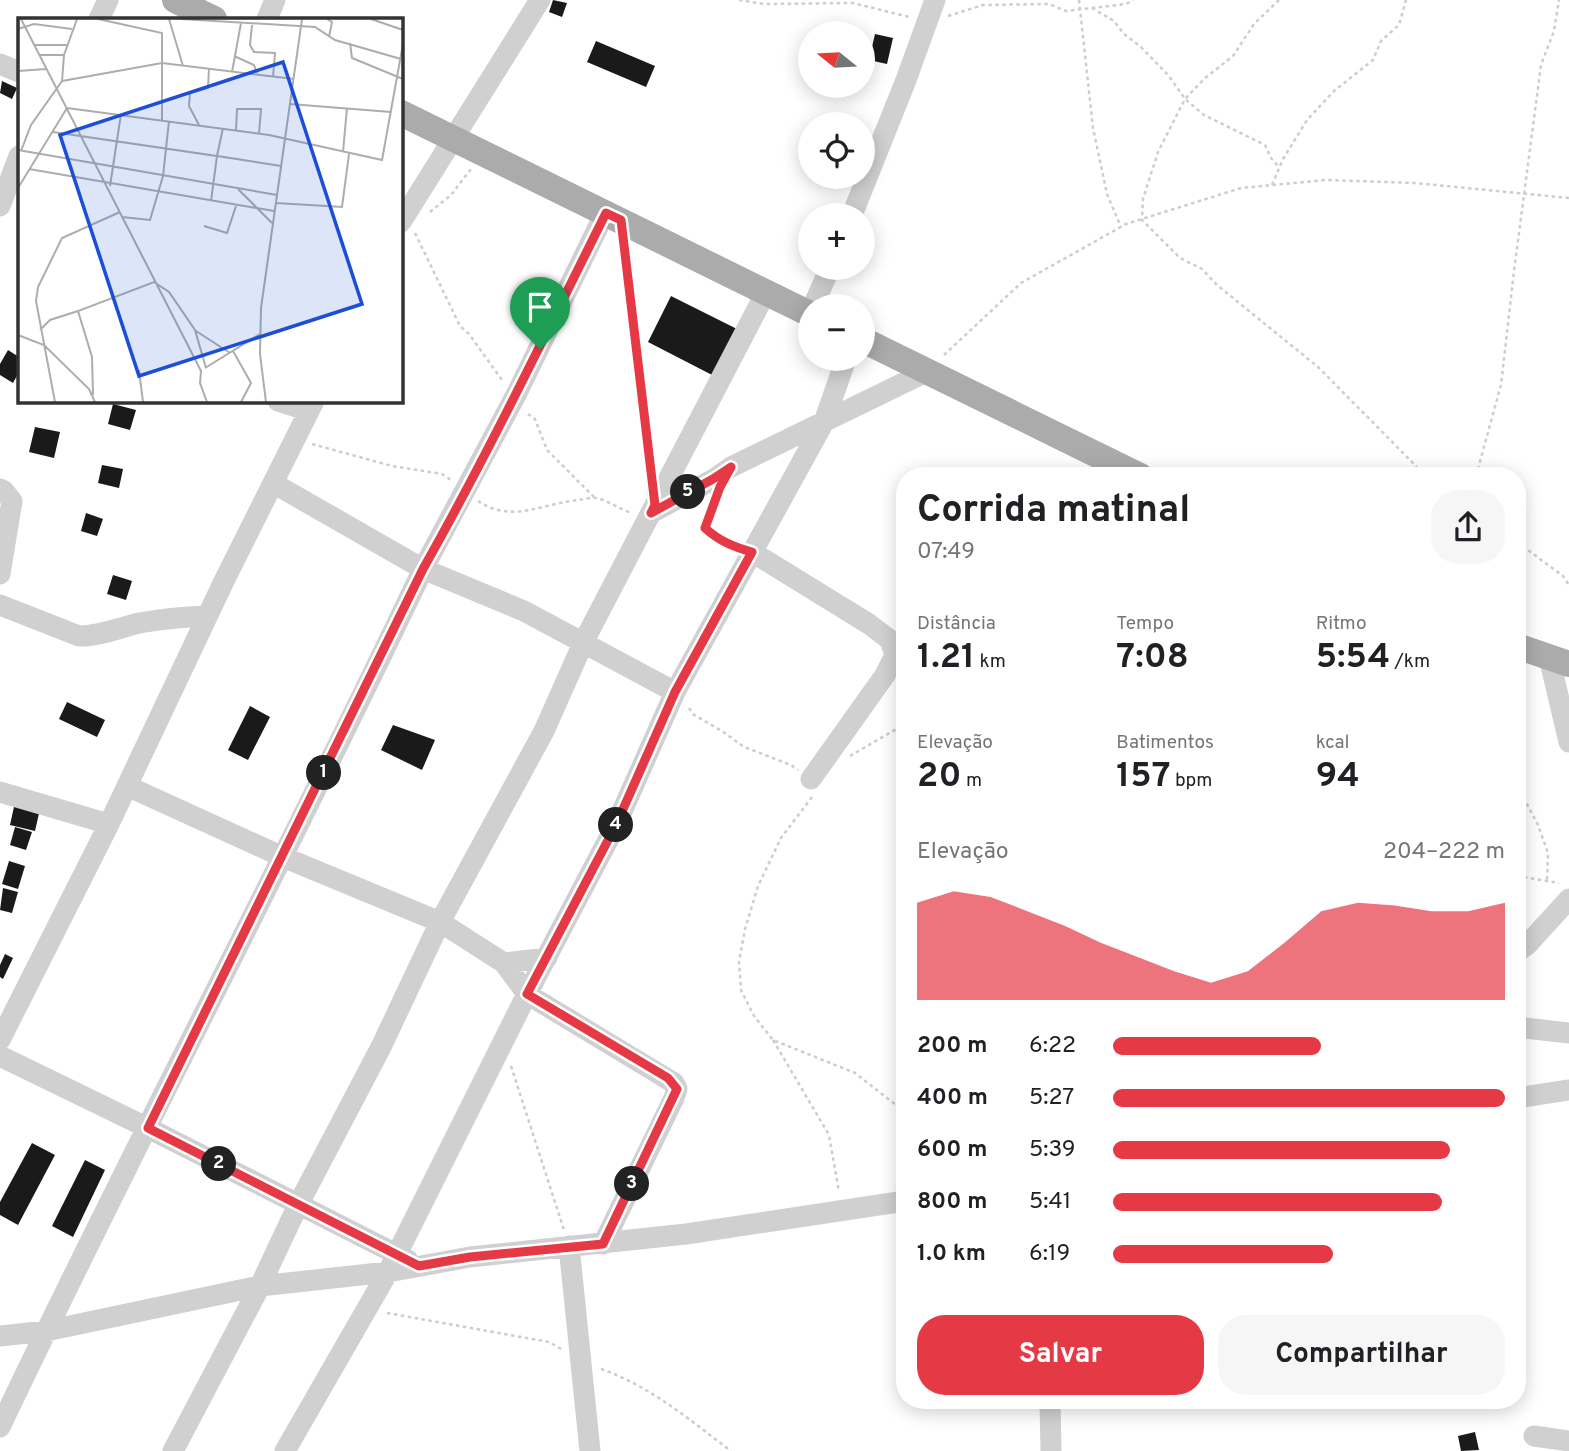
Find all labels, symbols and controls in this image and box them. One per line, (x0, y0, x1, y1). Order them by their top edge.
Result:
inset map (18, 18, 402, 402)
north arrow (798, 21, 875, 98)
map controls (798, 21, 875, 371)
button: locate (798, 112, 875, 189)
button: + (798, 203, 875, 280)
pin (510, 277, 570, 349)
icon: arrive (521, 288, 559, 326)
button: − (798, 294, 875, 371)
pin: 5 (670, 475, 706, 510)
text: 5 (682, 479, 693, 503)
text: Corrida matinal (917, 487, 1190, 536)
button: share (1431, 490, 1505, 564)
text: 07:49 (917, 538, 975, 567)
text: Distância (917, 612, 996, 636)
text: Tempo (1116, 612, 1174, 636)
text: Ritmo (1316, 612, 1367, 636)
text: 1.21 (917, 636, 975, 680)
text: 7:08 (1116, 636, 1189, 680)
text: 5:54 (1316, 636, 1390, 680)
text: km (975, 650, 1006, 674)
text: /km (1390, 650, 1430, 674)
text: Elevação (917, 731, 993, 755)
text: Batimentos (1116, 731, 1214, 755)
text: kcal (1316, 731, 1349, 755)
text: 20 (917, 755, 961, 799)
text: 157 (1116, 755, 1171, 799)
text: 94 (1316, 755, 1360, 799)
pin: 1 (306, 756, 342, 790)
text: 1 (320, 760, 327, 784)
text: m (961, 769, 982, 793)
text: bpm (1171, 769, 1212, 793)
pin: 4 (598, 808, 634, 842)
text: 4 (609, 812, 622, 836)
text: Elevação (917, 838, 1009, 867)
text: 204–222 m (1383, 838, 1505, 867)
text: 200 m (917, 1032, 987, 1061)
text: 6:22 (1029, 1032, 1076, 1061)
text: 400 m (917, 1084, 988, 1113)
text: 5:27 (1029, 1084, 1074, 1113)
text: 600 m (917, 1136, 987, 1165)
text: 5:39 (1029, 1136, 1076, 1165)
pin: 2 (202, 1146, 236, 1182)
text: 2 (213, 1151, 224, 1175)
pin: 3 (614, 1166, 650, 1202)
text: 3 (626, 1171, 637, 1195)
text: 800 m (917, 1188, 987, 1217)
text: 5:41 (1029, 1188, 1071, 1217)
text: 1.0 km (917, 1240, 986, 1269)
text: 6:19 (1029, 1240, 1070, 1269)
button: Salvar (917, 1315, 1204, 1395)
button: Compartilhar (1218, 1315, 1505, 1395)

